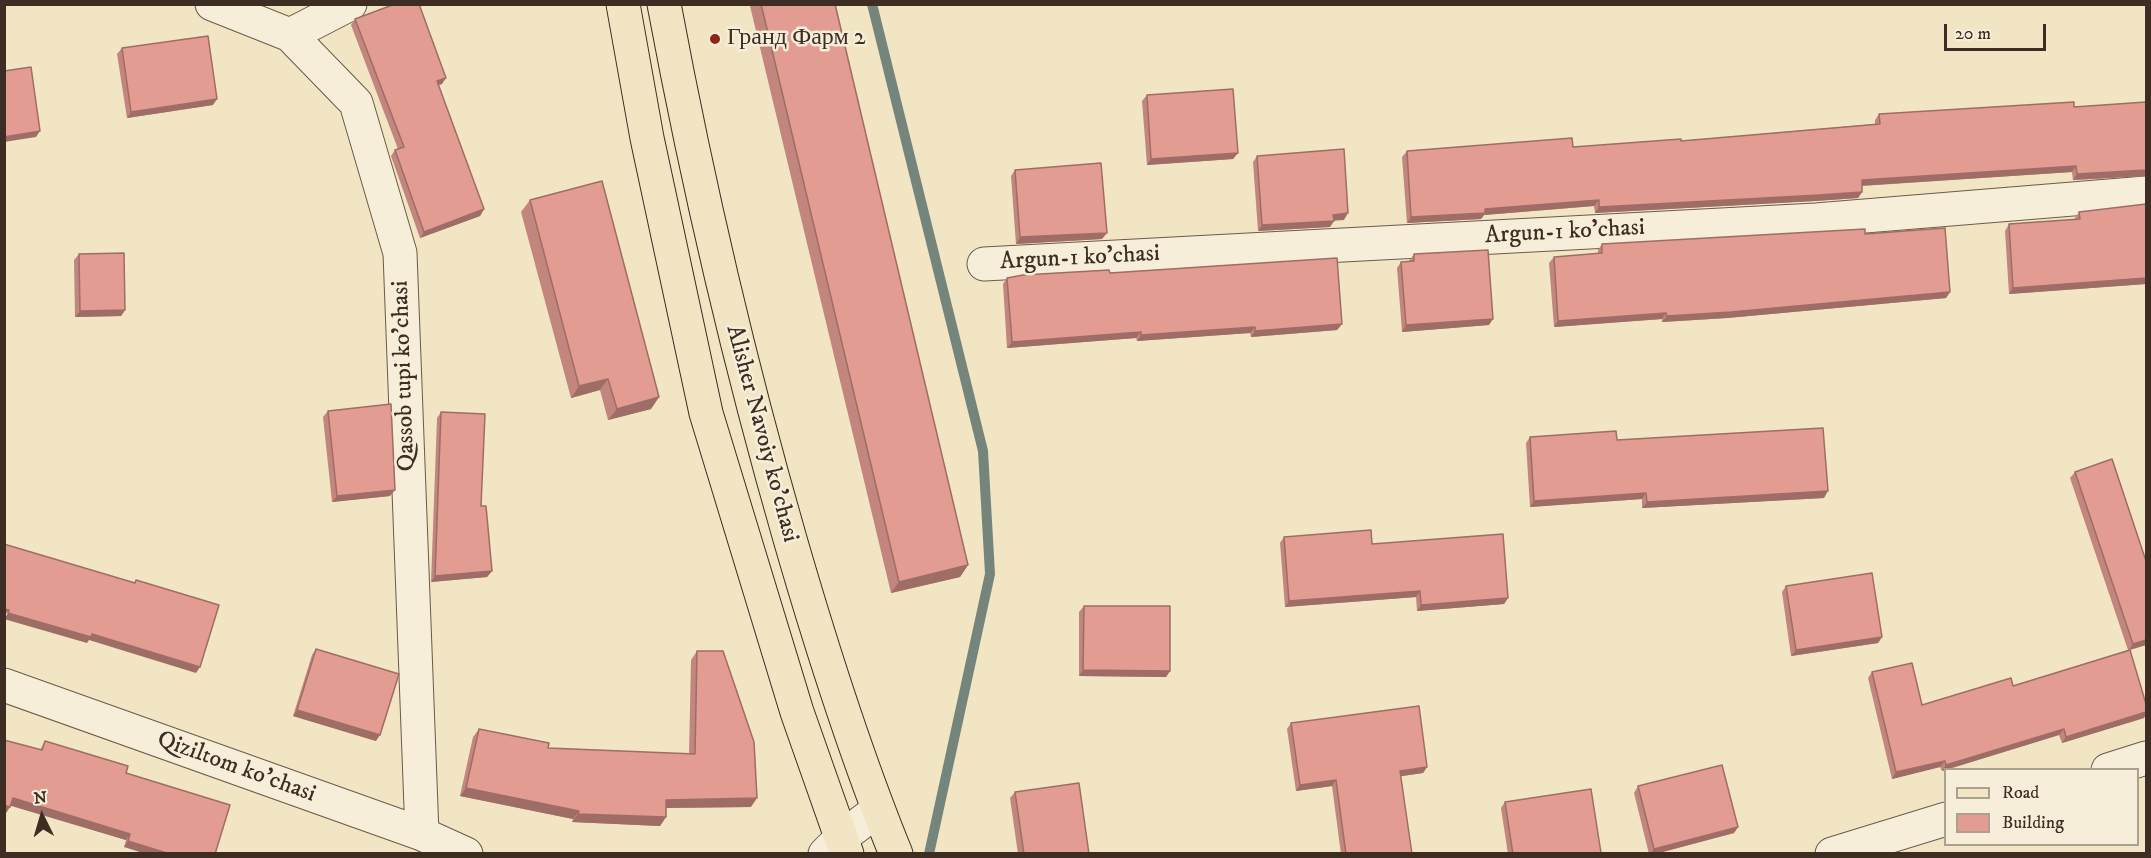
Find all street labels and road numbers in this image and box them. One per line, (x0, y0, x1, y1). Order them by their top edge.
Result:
street label: Argun-1 ko'chasi (1484, 214, 1646, 252)
street label: Argun-1 ko'chasi (999, 240, 1161, 278)
street label: Qassob tupi ko'chasi (387, 280, 423, 472)
street label: Alisher Navoiy ko'chasi (718, 322, 804, 546)
street label: Qiziltom ko'chasi (153, 726, 319, 810)

